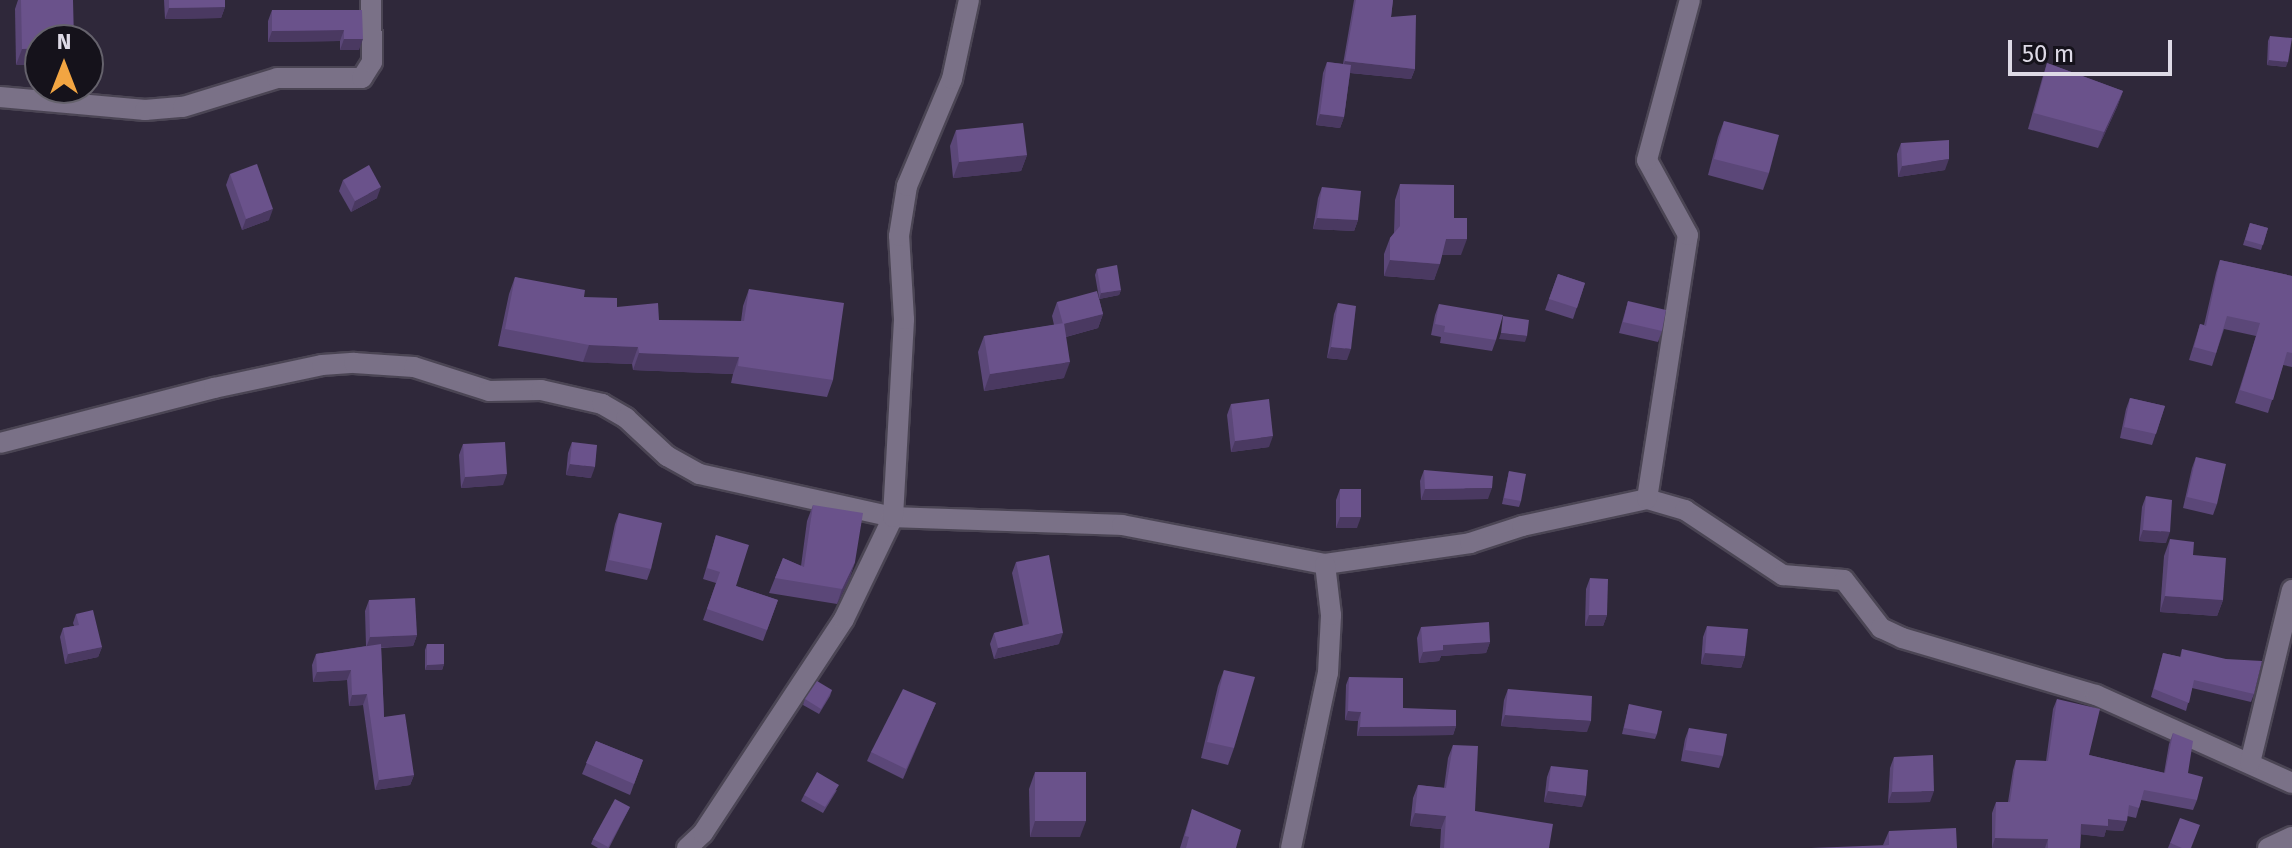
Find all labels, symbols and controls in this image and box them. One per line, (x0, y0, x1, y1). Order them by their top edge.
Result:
north arrow (24, 24, 104, 104)
scale bar (2012, 24, 2176, 74)
text: N (57, 28, 71, 55)
text: 50 m (2022, 40, 2074, 68)

